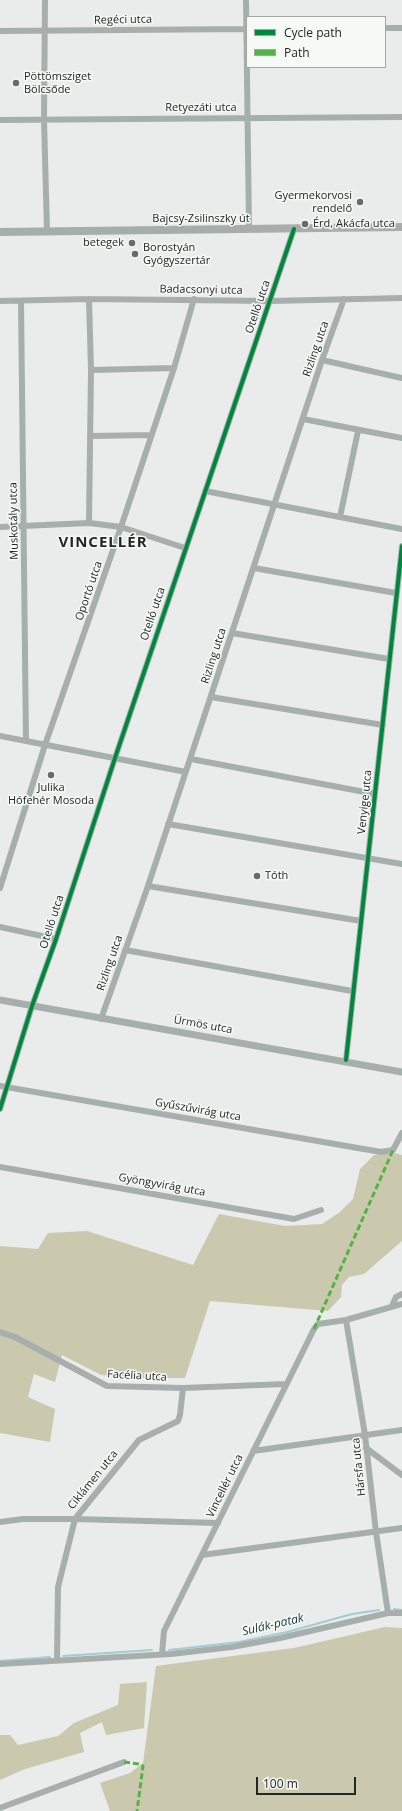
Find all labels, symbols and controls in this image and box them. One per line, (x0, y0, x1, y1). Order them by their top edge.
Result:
street label: Regéci utca (94, 13, 152, 27)
legend (246, 16, 386, 68)
text: Cycle path (284, 24, 342, 41)
text: Path (284, 44, 310, 61)
place label: Pöttömsziget Bölcsőde (24, 70, 91, 96)
marker: Pöttömsziget Bölcsőde (11, 78, 21, 88)
street label: Retyezáti utca (165, 101, 237, 115)
place label: Gyermekorvosi rendelő (274, 189, 352, 215)
marker: Gyermekorvosi rendelő (355, 197, 365, 207)
street label: Bajcsy-Zsilinszky út (152, 212, 250, 226)
place label: Érd, Akácfa utca (313, 217, 395, 231)
marker: Érd, Akácfa utca (300, 219, 310, 229)
place label: betegek (83, 236, 124, 250)
marker: betegek (127, 238, 137, 248)
place label: Borostyán Gyógyszertár (143, 241, 210, 267)
marker: Borostyán Gyógyszertár (130, 249, 140, 259)
street label: Otelló utca (243, 279, 273, 335)
street label: Badacsonyi utca (159, 283, 243, 297)
street label: Rizling utca (300, 319, 332, 379)
street label: Muskotály utca (7, 482, 21, 560)
district label: VINCELLÉR (58, 534, 148, 552)
street label: Oportó utca (73, 560, 105, 622)
street label: Otelló utca (138, 586, 168, 642)
street label: Rizling utca (199, 626, 229, 686)
street label: Venyige utca (355, 769, 375, 835)
marker: Julika Hófehér Mosoda (46, 770, 56, 780)
place label: Julika Hófehér Mosoda (8, 781, 94, 807)
place label: Tóth (265, 869, 288, 883)
marker: Tóth (252, 871, 262, 881)
street label: Otelló utca (37, 893, 67, 951)
street label: Rizling utca (94, 933, 126, 993)
street label: Ürmös utca (173, 1013, 233, 1037)
street label: Gyűszűvirág utca (154, 1096, 242, 1124)
street label: Gyöngyvirág utca (117, 1171, 207, 1199)
street label: Facélia utca (107, 1368, 167, 1384)
street label: Hársfa utca (349, 1437, 369, 1497)
street label: Ciklámen utca (65, 1448, 121, 1512)
street label: Vincellér utca (204, 1452, 246, 1520)
water label: Sulák-patak (241, 1611, 305, 1639)
scale bar (258, 1769, 358, 1795)
text: 100 m (263, 1775, 298, 1792)

